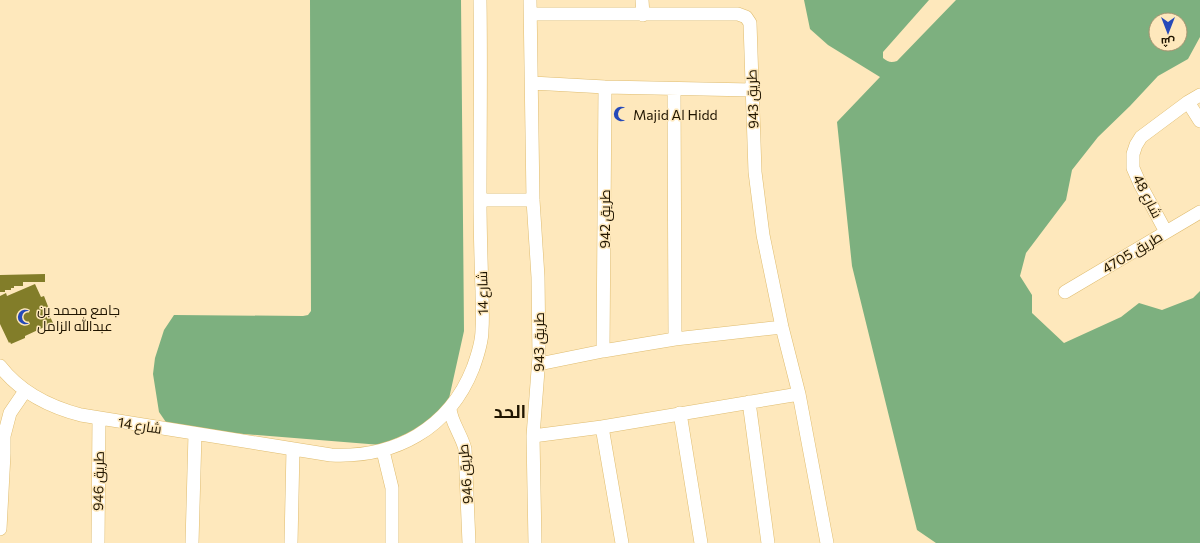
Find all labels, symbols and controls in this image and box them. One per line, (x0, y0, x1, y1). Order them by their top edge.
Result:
north arrow (1148, 12, 1188, 52)
text: ش (1161, 35, 1175, 49)
street label: طريق 943 (742, 69, 763, 129)
mosque icon: Majid Al Hidd (612, 105, 630, 123)
place label: Majid Al Hidd (633, 106, 718, 123)
street label: شارع 48 (1129, 171, 1166, 221)
street label: طريق 942 (596, 189, 614, 249)
street label: طريق 4705 (1099, 227, 1166, 277)
street label: شارع 14 (473, 271, 492, 315)
place label: جامع محمد بن عبدالله الزامل (37, 301, 120, 334)
mosque icon: جامع محمد بن عبدالله الزامل (16, 308, 34, 326)
street label: طريق 943 (530, 312, 548, 372)
district label: الحد (494, 400, 526, 422)
street label: شارع 14 (117, 413, 163, 438)
street label: طريق 946 (454, 443, 477, 505)
street label: طريق 946 (89, 451, 108, 511)

